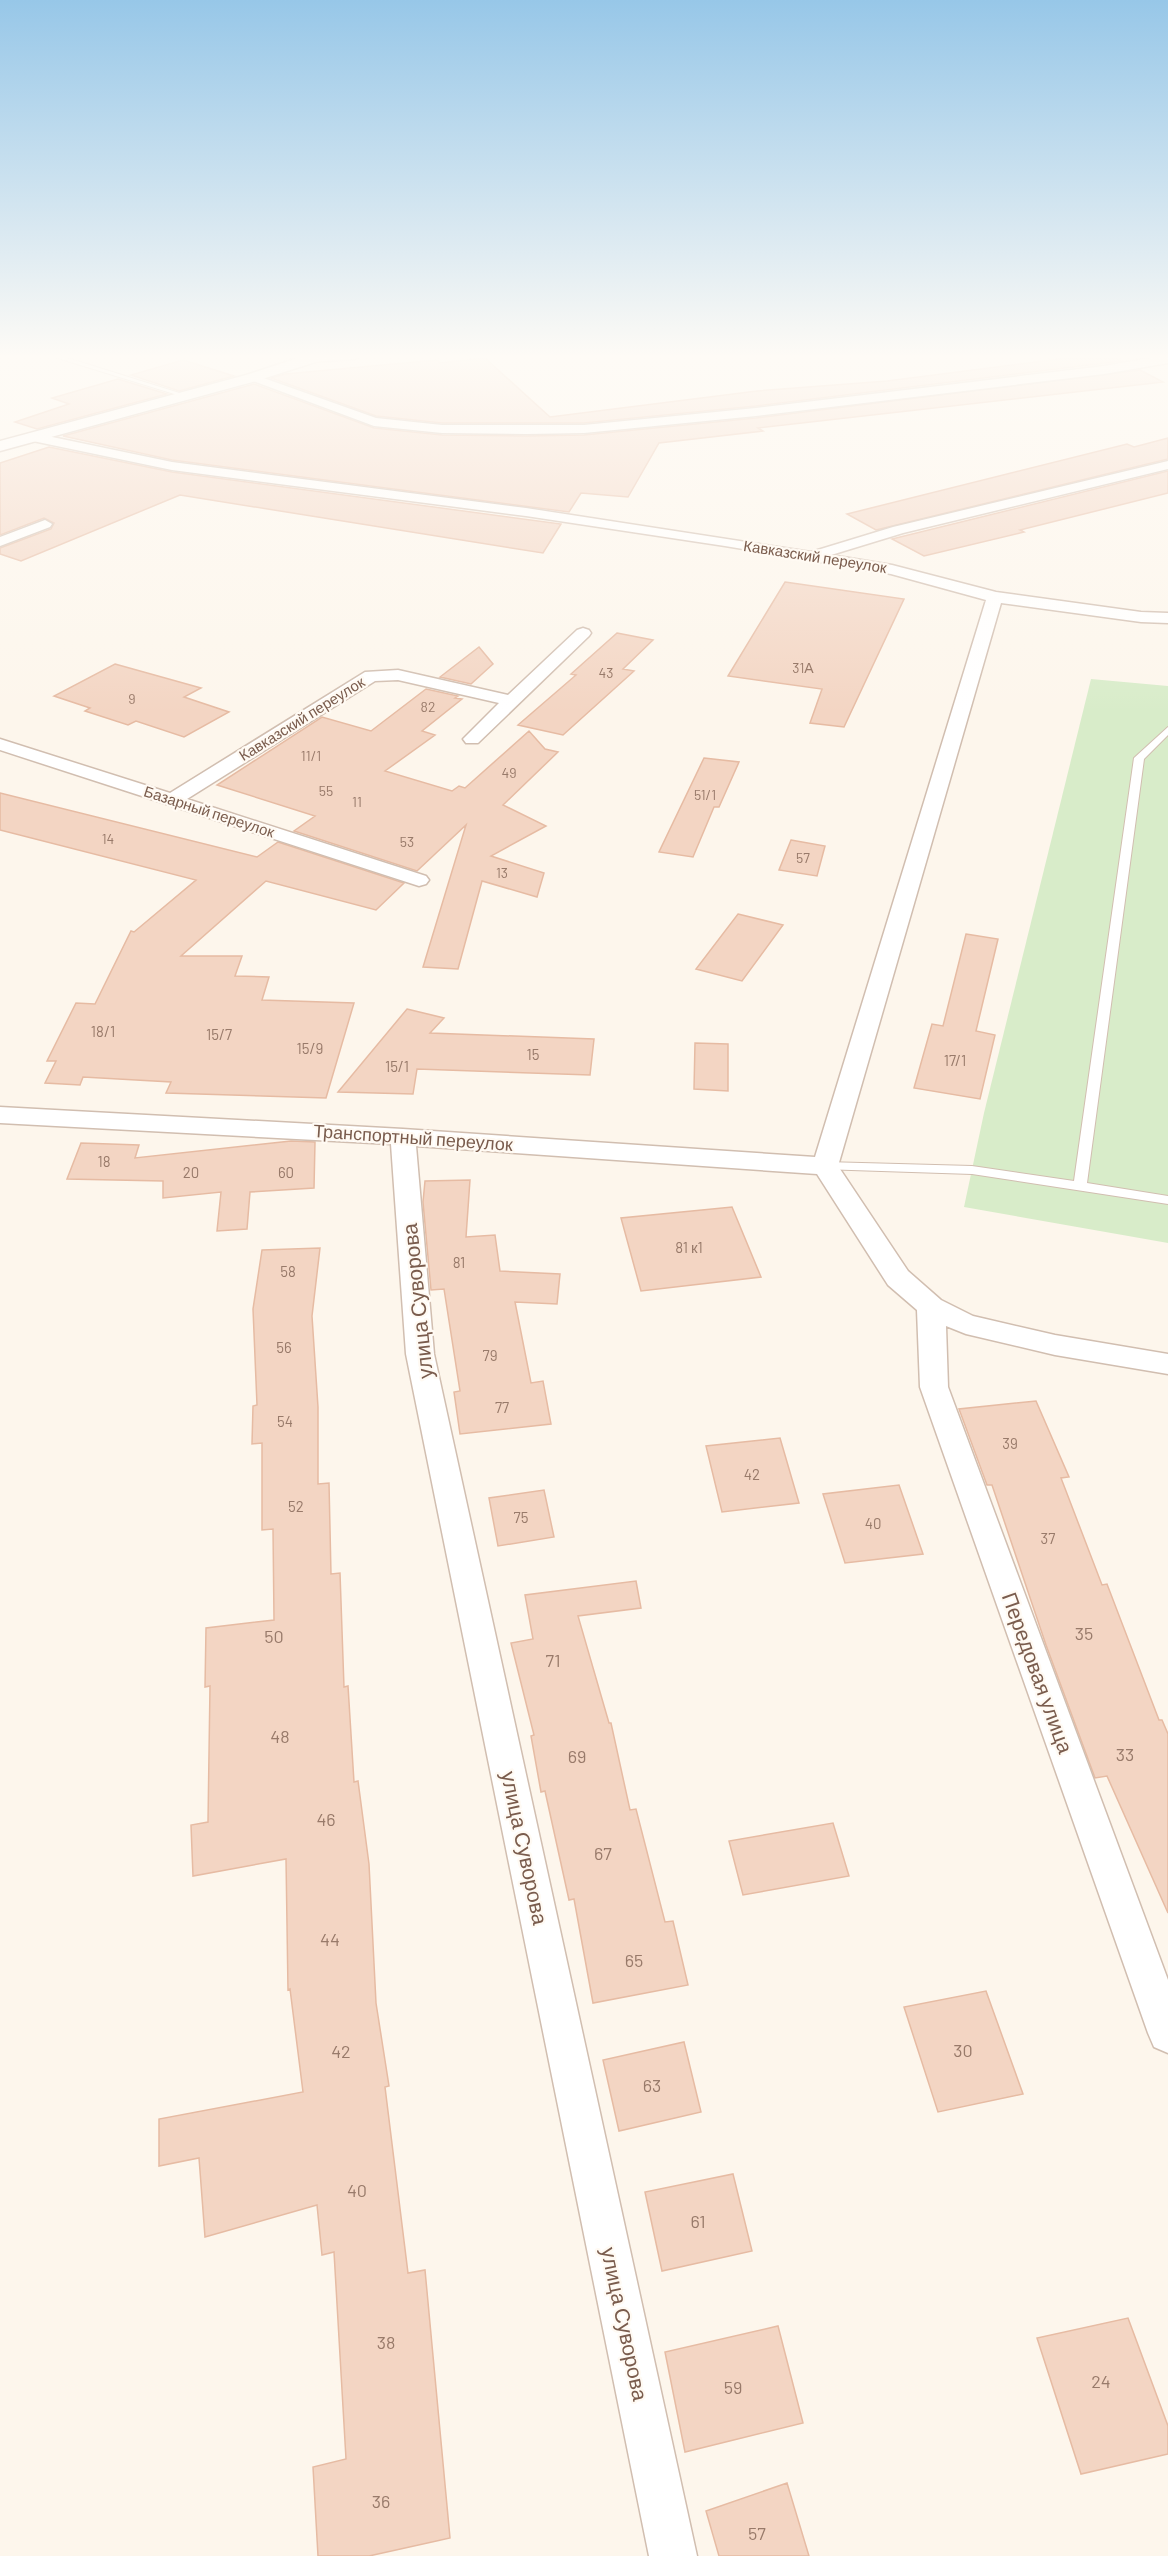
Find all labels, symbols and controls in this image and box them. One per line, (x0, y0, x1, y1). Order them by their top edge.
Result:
street label: Кавказский переулок (742, 536, 888, 576)
house number: 31А (792, 659, 814, 676)
house number: 43 (599, 664, 613, 681)
street label: Кавказский переулок (235, 672, 368, 764)
house number: 9 (128, 690, 136, 707)
house number: 82 (421, 698, 435, 715)
house number: 11/1 (301, 747, 321, 764)
house number: 49 (501, 764, 517, 781)
street label: Базарный переулок (142, 781, 277, 841)
house number: 55 (319, 782, 333, 799)
house number: 51/1 (694, 786, 716, 803)
house number: 11 (352, 793, 362, 810)
house number: 14 (102, 830, 114, 847)
house number: 53 (400, 833, 414, 850)
house number: 57 (796, 849, 810, 866)
house number: 13 (496, 864, 508, 881)
house number: 18/1 (91, 1022, 115, 1040)
house number: 15/7 (206, 1025, 232, 1043)
house number: 15/9 (297, 1039, 323, 1057)
house number: 15 (527, 1045, 539, 1063)
house number: 17/1 (944, 1051, 966, 1069)
house number: 15/1 (385, 1057, 409, 1075)
street label: Транспортный переулок (313, 1119, 514, 1155)
house number: 18 (97, 1152, 111, 1170)
house number: 20 (183, 1163, 199, 1181)
house number: 60 (278, 1163, 294, 1181)
street label: улица Суворова (396, 1222, 437, 1380)
house number: 81 к1 (675, 1238, 703, 1256)
house number: 81 (453, 1253, 465, 1271)
house number: 58 (280, 1262, 296, 1280)
house number: 56 (276, 1338, 292, 1356)
house number: 79 (483, 1346, 497, 1364)
house number: 77 (495, 1398, 509, 1416)
house number: 54 (277, 1412, 293, 1430)
house number: 39 (1002, 1434, 1018, 1452)
house number: 42 (744, 1465, 760, 1483)
house number: 52 (288, 1497, 304, 1515)
house number: 75 (514, 1508, 528, 1526)
house number: 40 (865, 1514, 881, 1532)
house number: 37 (1041, 1529, 1055, 1547)
street label: Передовая улица (998, 1589, 1079, 1757)
house number: 35 (1075, 1622, 1093, 1644)
house number: 50 (264, 1625, 284, 1647)
house number: 71 (546, 1649, 560, 1671)
house number: 48 (270, 1725, 290, 1747)
house number: 33 (1116, 1743, 1134, 1765)
house number: 69 (568, 1745, 586, 1767)
street label: улица Суворова (497, 1769, 554, 1927)
house number: 46 (316, 1808, 336, 1830)
house number: 67 (594, 1842, 612, 1864)
house number: 44 (320, 1928, 340, 1950)
house number: 65 (625, 1949, 643, 1971)
house number: 30 (953, 2039, 973, 2061)
house number: 42 (331, 2040, 351, 2062)
house number: 63 (643, 2074, 661, 2096)
house number: 40 (347, 2179, 367, 2201)
house number: 61 (690, 2210, 706, 2232)
street label: улица Суворова (597, 2245, 654, 2403)
house number: 38 (377, 2331, 395, 2353)
house number: 24 (1091, 2370, 1111, 2392)
house number: 59 (724, 2376, 742, 2398)
house number: 36 (372, 2490, 390, 2512)
house number: 57 (748, 2522, 766, 2544)

